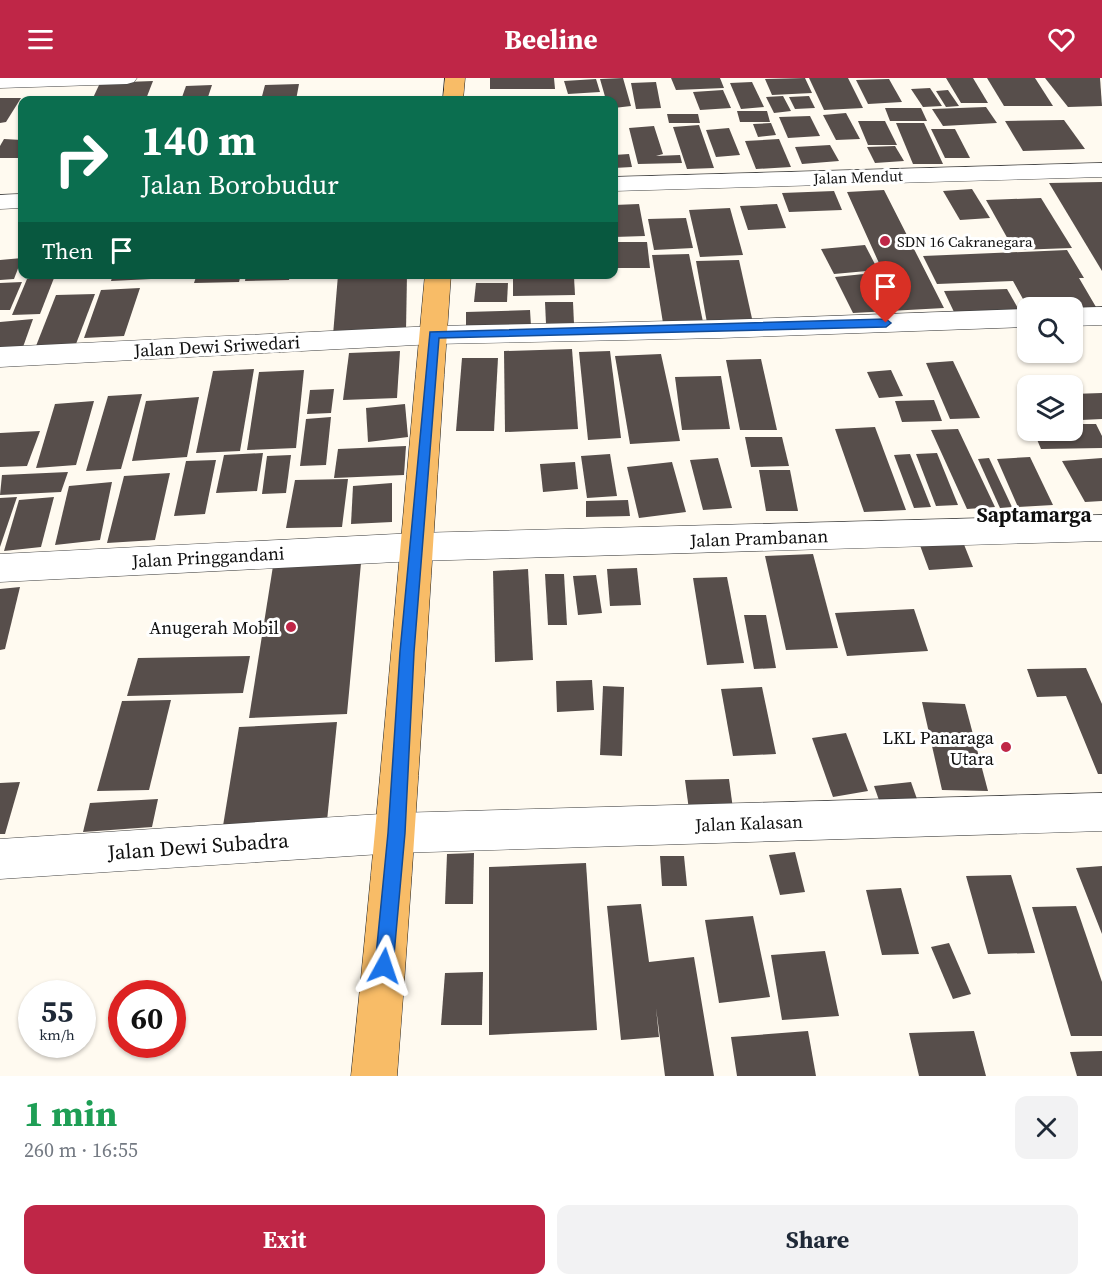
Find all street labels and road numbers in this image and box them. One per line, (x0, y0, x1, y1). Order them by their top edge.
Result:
street label: Jalan Mendut (812, 165, 903, 189)
street label: Jalan Dewi Sriwedari (132, 329, 301, 363)
street label: Jalan Prambanan (688, 523, 829, 553)
street label: Jalan Pringgandani (130, 541, 285, 574)
street label: Jalan Kalasan (694, 809, 803, 837)
street label: Jalan Dewi Subadra (105, 825, 290, 867)

